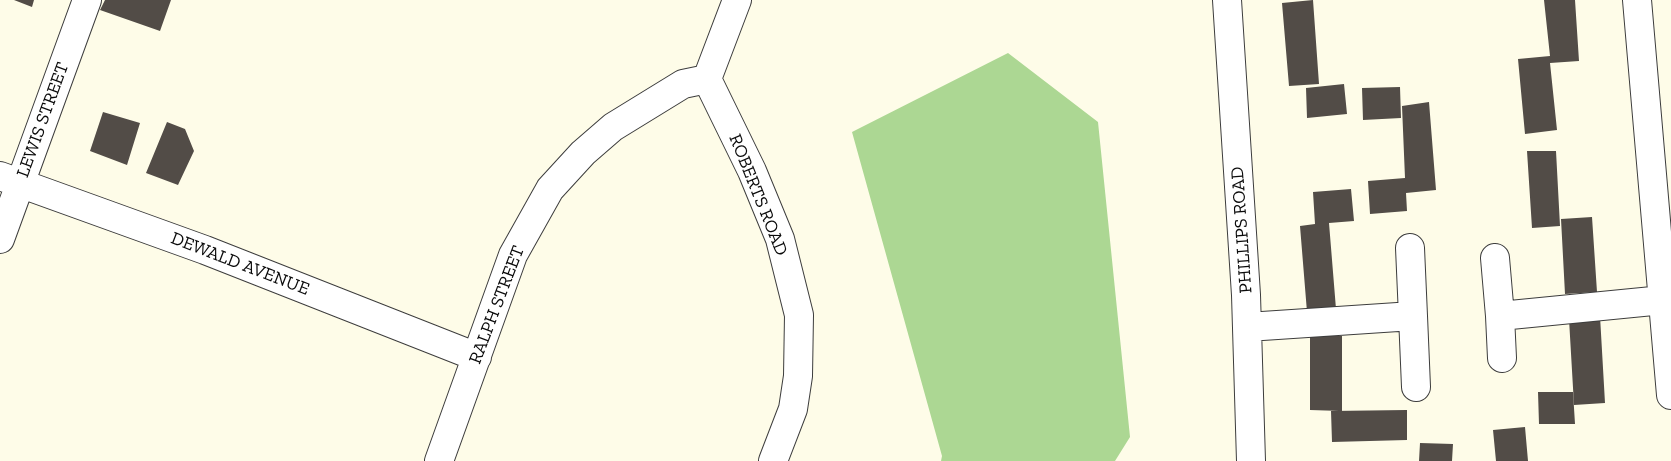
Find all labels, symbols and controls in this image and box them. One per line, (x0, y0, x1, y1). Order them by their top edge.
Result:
street label: LEWIS STREET (12, 60, 74, 180)
street label: ROBERTS ROAD (724, 131, 792, 259)
street label: PHILLIPS ROAD (1227, 166, 1257, 294)
street label: DEWALD AVENUE (168, 228, 312, 300)
street label: RALPH STREET (465, 243, 529, 367)

